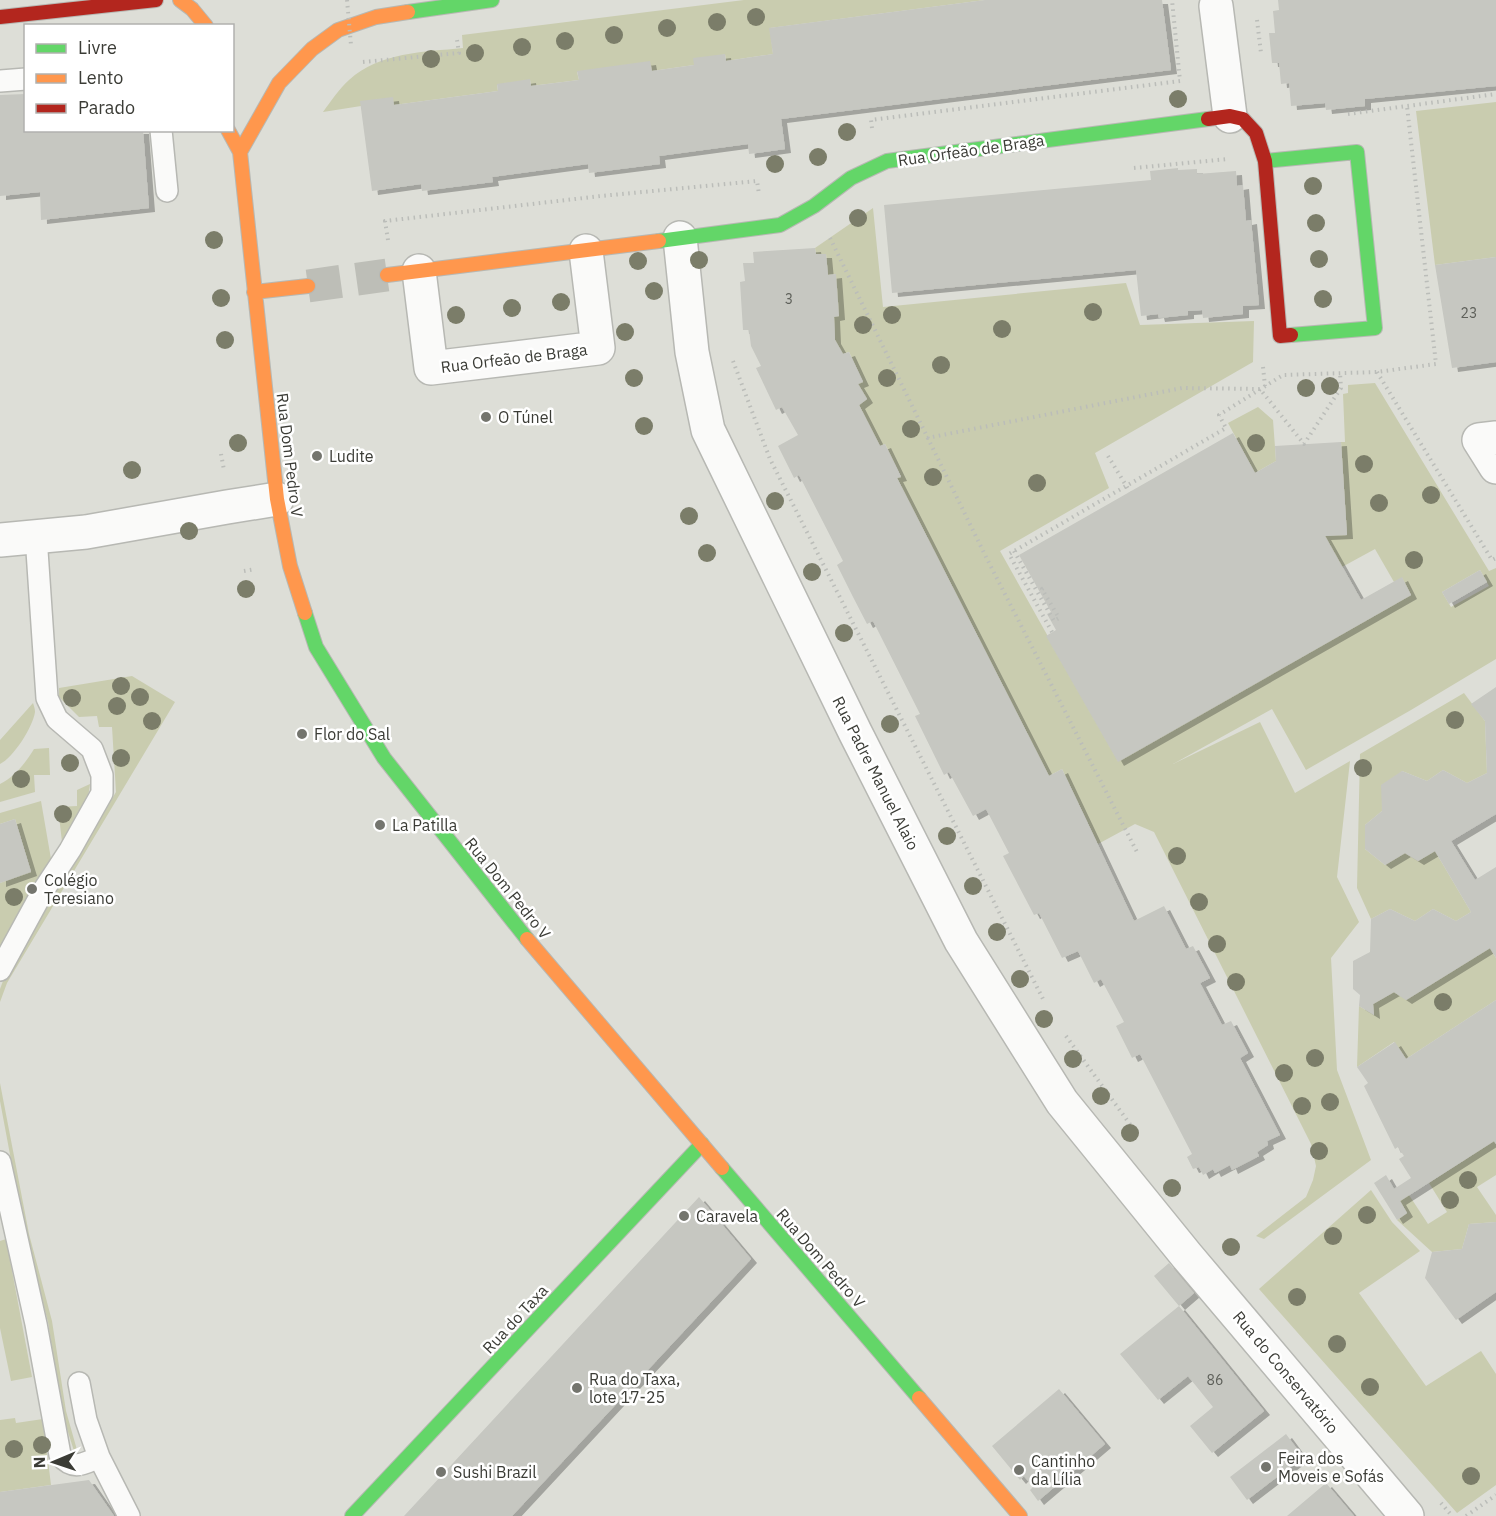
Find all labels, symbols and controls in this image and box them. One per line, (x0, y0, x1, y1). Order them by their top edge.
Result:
legend (24, 24, 234, 132)
text: Livre (78, 36, 117, 59)
text: Lento (78, 66, 123, 89)
text: Parado (78, 96, 135, 119)
street label: Rua Orfeão de Braga (896, 130, 1046, 170)
house number: 3 (785, 290, 793, 308)
house number: 23 (1461, 304, 1477, 322)
street label: Rua Orfeão de Braga (439, 339, 589, 377)
street label: Rua Dom Pedro V (272, 392, 308, 518)
place label: O Túnel (498, 407, 553, 427)
marker: O Túnel (479, 410, 493, 424)
place label: Ludite (329, 446, 374, 466)
marker: Ludite (310, 449, 324, 463)
street label: Rua Padre Manuel Alaio (828, 693, 924, 853)
place label: Flor do Sal (314, 724, 390, 744)
marker: Flor do Sal (295, 727, 309, 741)
place label: La Patilla (392, 815, 458, 835)
marker: La Patilla (373, 818, 387, 832)
street label: Rua Dom Pedro V (461, 833, 555, 943)
place label: Colégio Teresiano (44, 870, 114, 908)
marker: Colégio Teresiano (25, 882, 39, 896)
street label: Rua Dom Pedro V (773, 1204, 870, 1312)
place label: Caravela (696, 1206, 759, 1226)
marker: Caravela (677, 1209, 691, 1223)
street label: Rua do Taxa (478, 1280, 552, 1358)
street label: Rua do Conservatório (1229, 1307, 1343, 1437)
place label: Rua do Taxa, lote 17-25 (589, 1369, 680, 1407)
house number: 86 (1207, 1371, 1223, 1389)
marker: Rua do Taxa, lote 17-25 (570, 1381, 584, 1395)
north arrow (24, 1432, 84, 1492)
place label: Feira dos Moveis e Sofás (1278, 1448, 1384, 1486)
place label: Cantinho da Lília (1031, 1451, 1095, 1489)
text: N (29, 1456, 49, 1469)
marker: Feira dos Moveis e Sofás (1259, 1460, 1273, 1474)
place label: Sushi Brazil (453, 1462, 537, 1482)
marker: Cantinho da Lília (1012, 1463, 1026, 1477)
marker: Sushi Brazil (434, 1465, 448, 1479)

